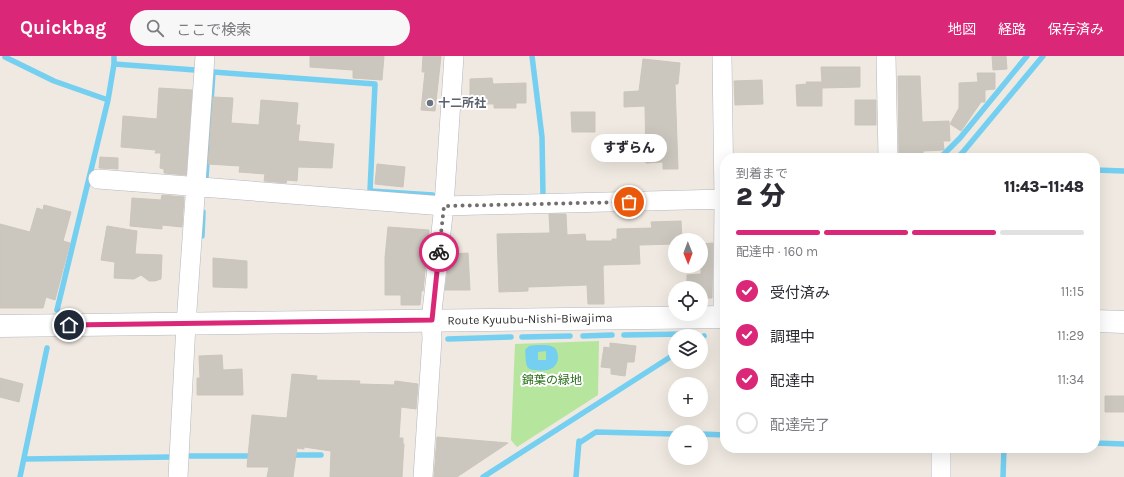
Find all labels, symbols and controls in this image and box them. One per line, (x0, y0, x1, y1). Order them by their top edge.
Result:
search box (130, 10, 410, 46)
text: Quickbag (20, 17, 106, 39)
icon: search (144, 17, 166, 39)
text: ここで検索 (176, 21, 251, 39)
text: 地図 (948, 21, 976, 38)
text: 経路 (998, 21, 1026, 38)
text: 保存済み (1048, 21, 1104, 38)
place label: 十二所社 (438, 96, 486, 110)
marker: 十二所社 (425, 98, 435, 108)
callout: すずらん (591, 134, 667, 162)
text: すずらん (603, 140, 655, 155)
text: 到着まで (736, 166, 788, 181)
text: 11:43–11:48 (1004, 178, 1084, 196)
text: 2 分 (736, 181, 785, 212)
pin (612, 185, 646, 219)
icon: bag (618, 191, 640, 213)
courier (419, 232, 459, 272)
north arrow (668, 233, 708, 273)
map controls (668, 233, 708, 465)
icon: bike (428, 241, 450, 263)
text: 配達中 · 160 m (736, 244, 818, 259)
icon: check (736, 280, 758, 302)
button: locate (668, 281, 708, 321)
text: 受付済み (770, 284, 830, 302)
text: 11:15 (1061, 284, 1084, 299)
pin (52, 308, 86, 342)
street label: Route Kyuubu-Nishi-Biwajima (447, 311, 613, 327)
icon: home (58, 314, 80, 336)
icon: check (736, 324, 758, 346)
text: 調理中 (770, 328, 815, 346)
text: 11:29 (1057, 328, 1084, 343)
button: layers (668, 329, 708, 369)
icon: check (736, 368, 758, 390)
text: 配達中 (770, 372, 815, 390)
text: 11:34 (1057, 372, 1084, 387)
park label: 錦葉の緑地 (522, 373, 582, 387)
button: + (668, 377, 708, 417)
text: 配達完了 (770, 416, 830, 434)
button: − (668, 425, 708, 465)

